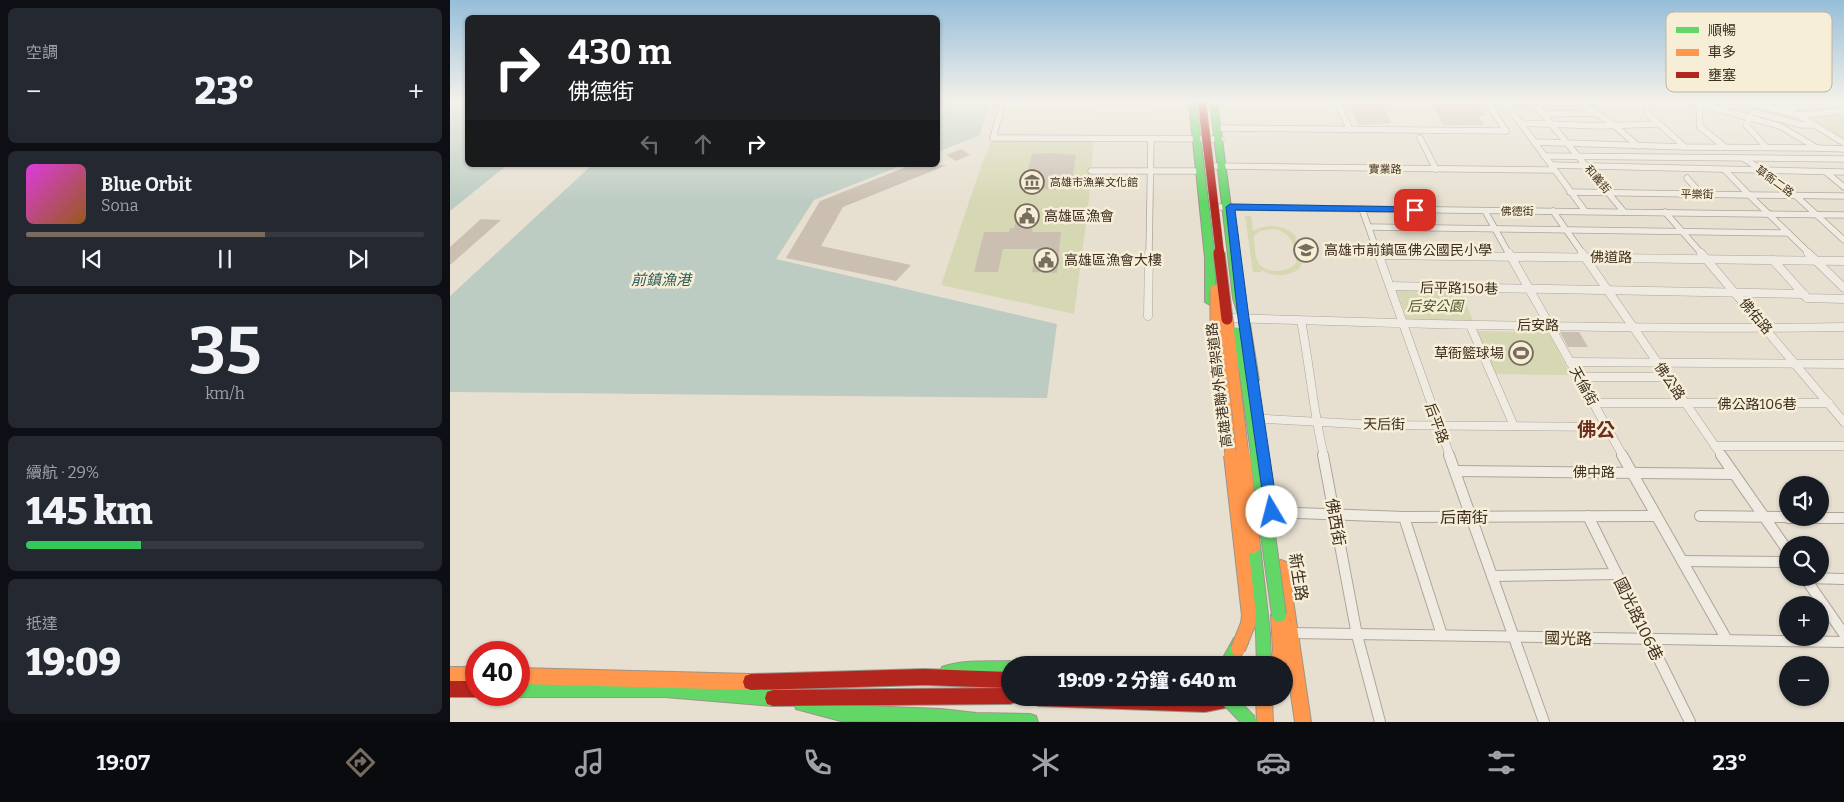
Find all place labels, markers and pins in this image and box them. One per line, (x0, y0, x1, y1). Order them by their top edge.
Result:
museum icon: 高雄市漁業文化館 (1019, 169, 1045, 195)
place label: 高雄市漁業文化館 (1050, 176, 1138, 189)
pin (1394, 189, 1436, 231)
public building icon: 高雄區漁會 (1014, 203, 1040, 229)
place label: 高雄區漁會 (1044, 208, 1114, 225)
school or university icon: 高雄市前鎮區佛公國民小學 (1293, 237, 1319, 263)
place label: 高雄市前鎮區佛公國民小學 (1324, 242, 1492, 259)
public building icon: 高雄區漁會大樓 (1033, 247, 1059, 273)
place label: 高雄區漁會大樓 (1064, 252, 1162, 269)
sports icon: 草衙籃球場 (1508, 340, 1534, 366)
place label: 草衙籃球場 (1434, 345, 1504, 362)

